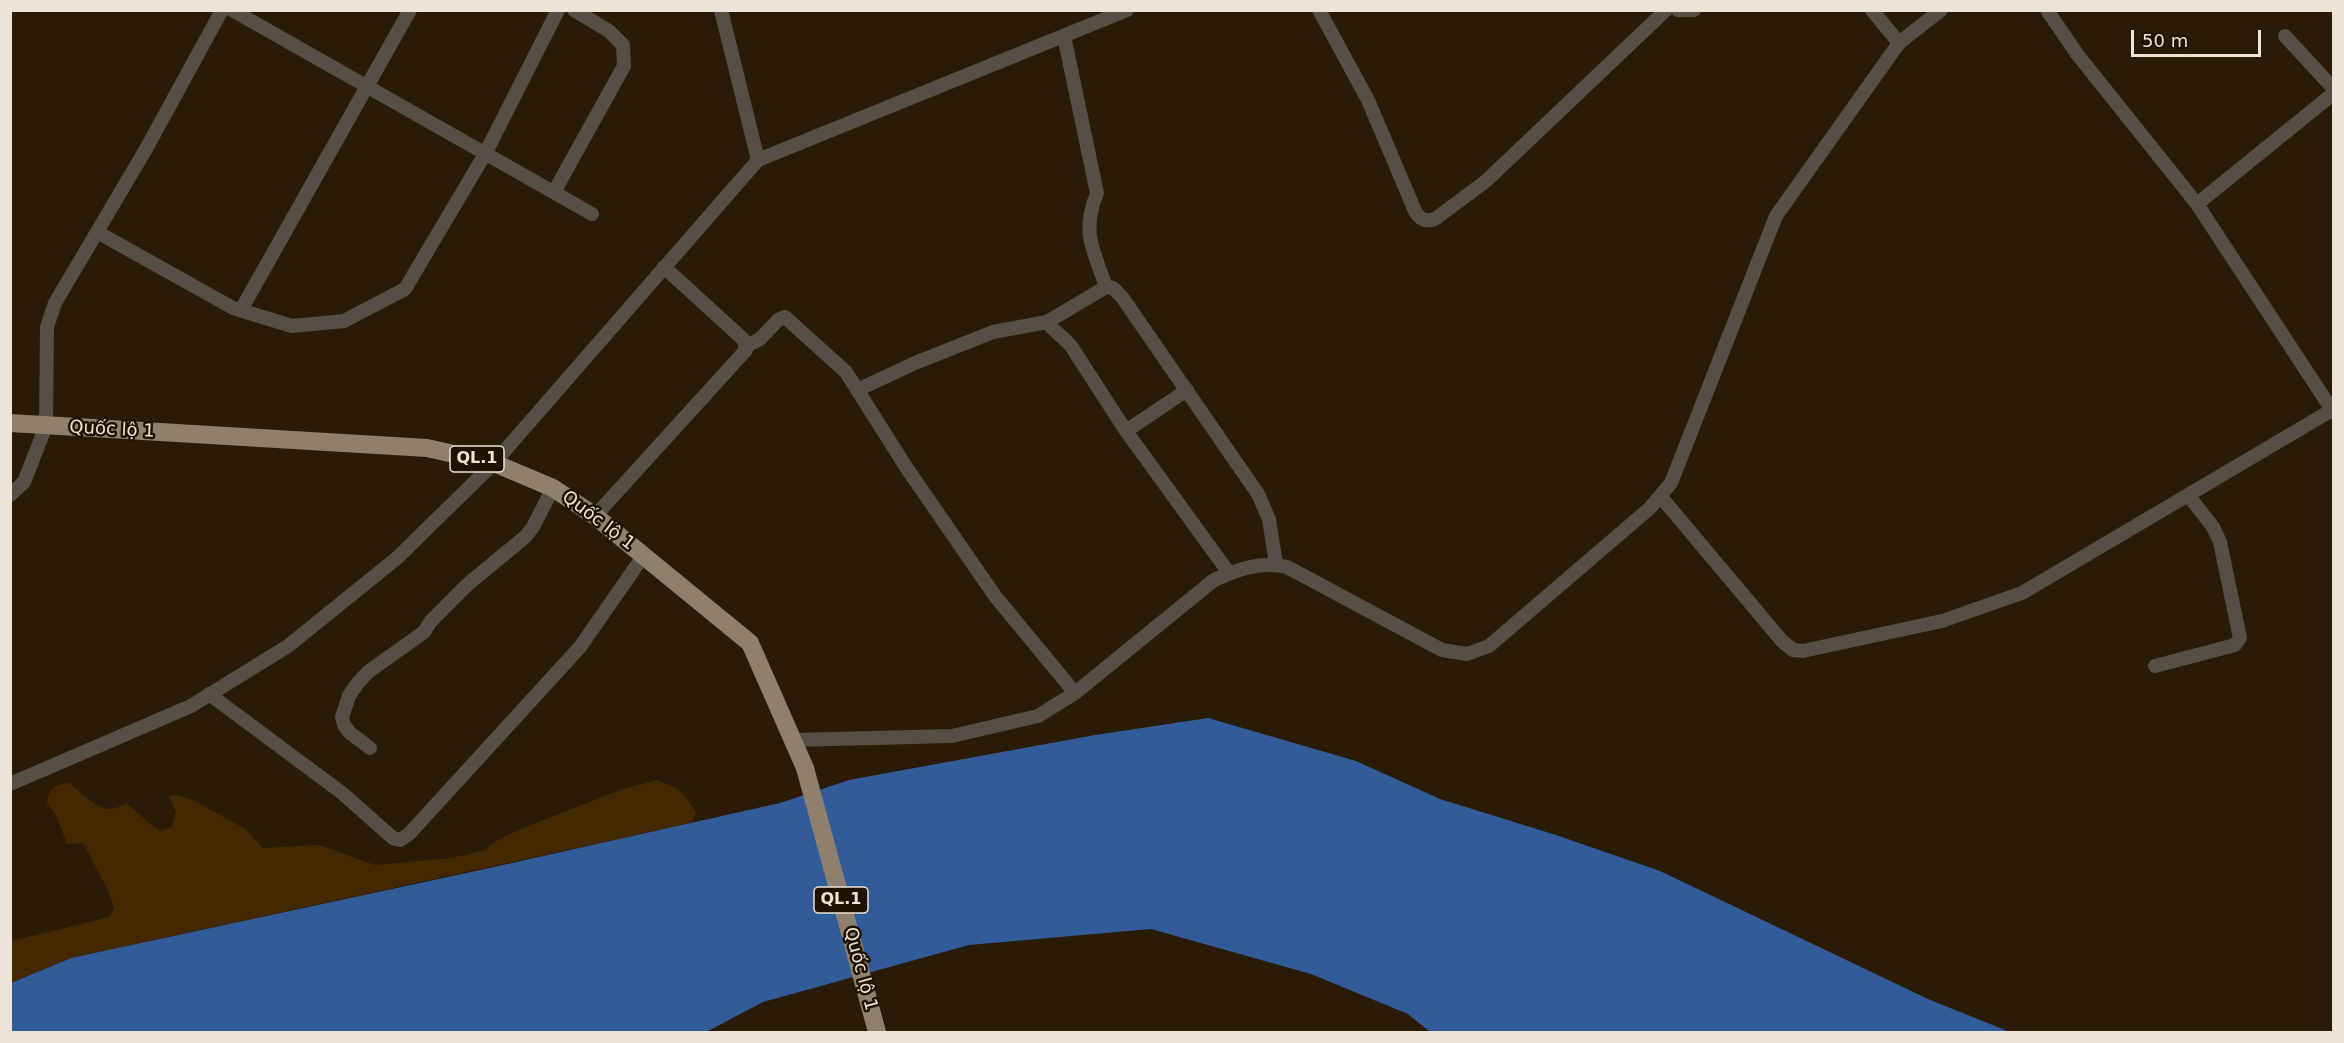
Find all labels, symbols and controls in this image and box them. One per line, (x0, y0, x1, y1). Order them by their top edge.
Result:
scale bar (2134, 18, 2264, 56)
text: 50 m (2142, 30, 2188, 51)
street label: Quốc lộ 1 (69, 417, 155, 443)
road number: QL.1 (450, 446, 504, 472)
street label: Quốc lộ 1 (557, 487, 639, 555)
road number: QL.1 (814, 887, 868, 913)
street label: Quốc lộ 1 (839, 925, 881, 1013)

